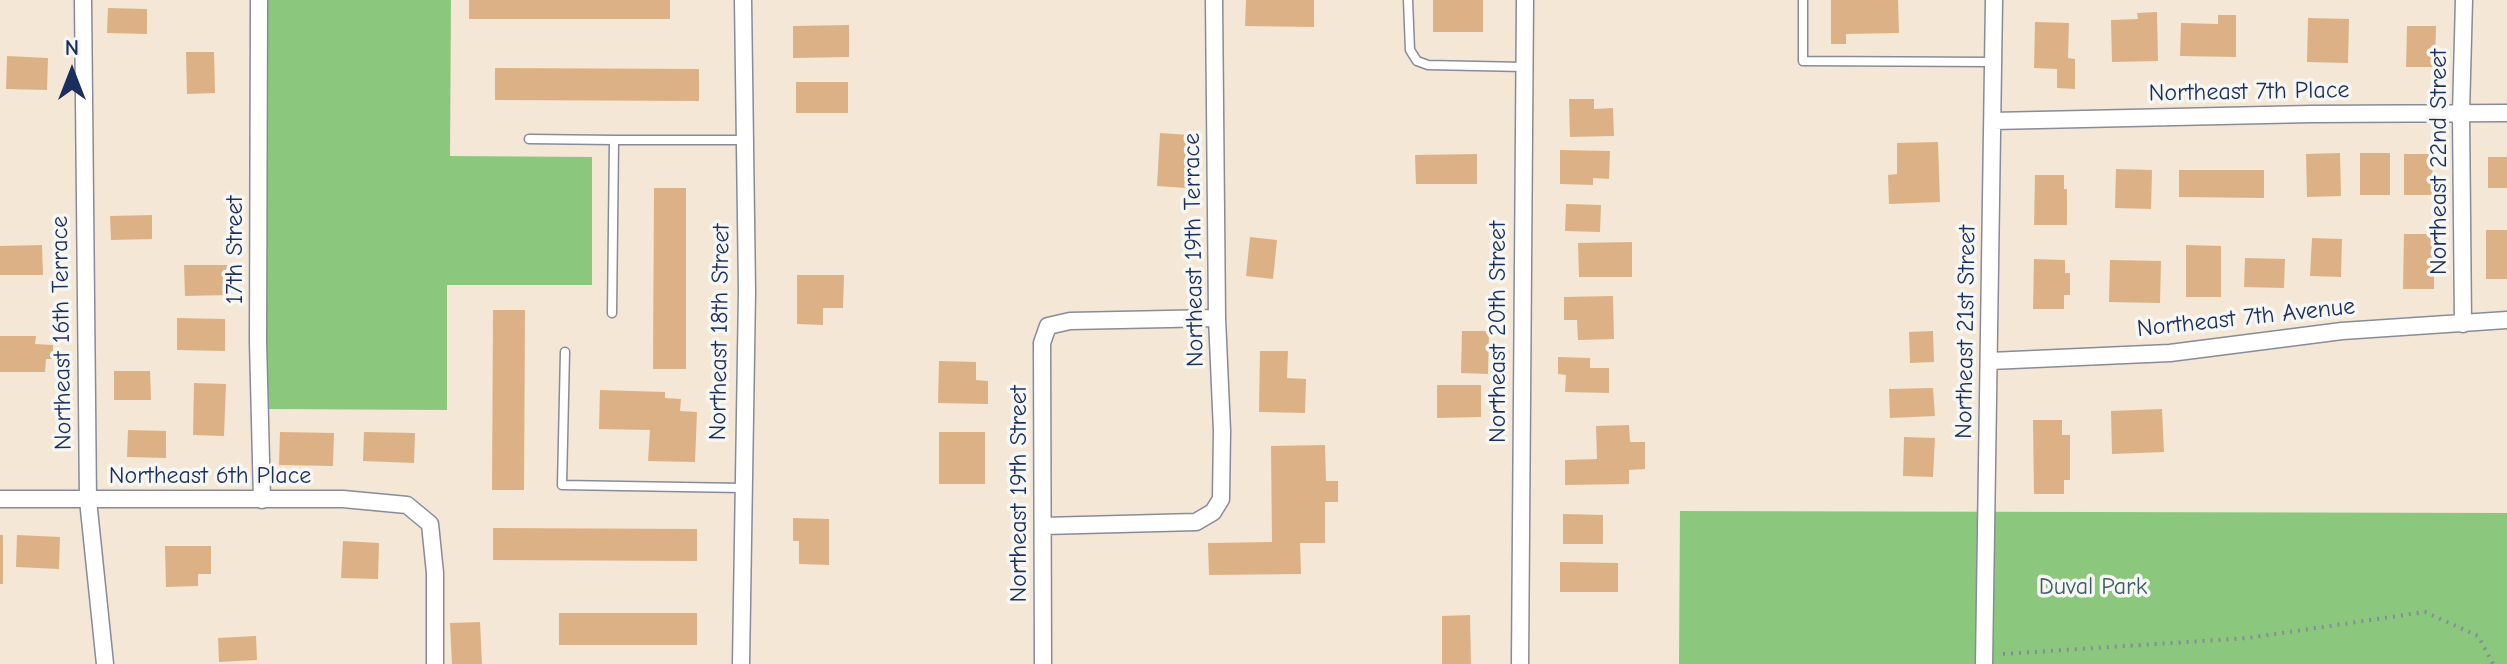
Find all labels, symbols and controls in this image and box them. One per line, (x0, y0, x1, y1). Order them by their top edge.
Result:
north arrow (32, 32, 112, 112)
text: N (65, 35, 79, 61)
street label: Northeast 22nd Street (2425, 49, 2453, 275)
street label: Northeast 7th Place (2148, 76, 2350, 108)
street label: Northeast 19th Terrace (1178, 133, 1210, 367)
street label: 17th Street (221, 196, 249, 304)
street label: Northeast 16th Terrace (46, 216, 78, 450)
street label: Northeast 20th Street (1484, 221, 1512, 443)
street label: Northeast 18th Street (704, 223, 736, 441)
street label: Northeast 21st Street (1950, 225, 1982, 439)
street label: Northeast 7th Avenue (2135, 292, 2357, 344)
street label: Northeast 19th Street (1005, 385, 1033, 603)
street label: Northeast 6th Place (109, 462, 311, 490)
park label: Duval Park (2039, 573, 2147, 601)

